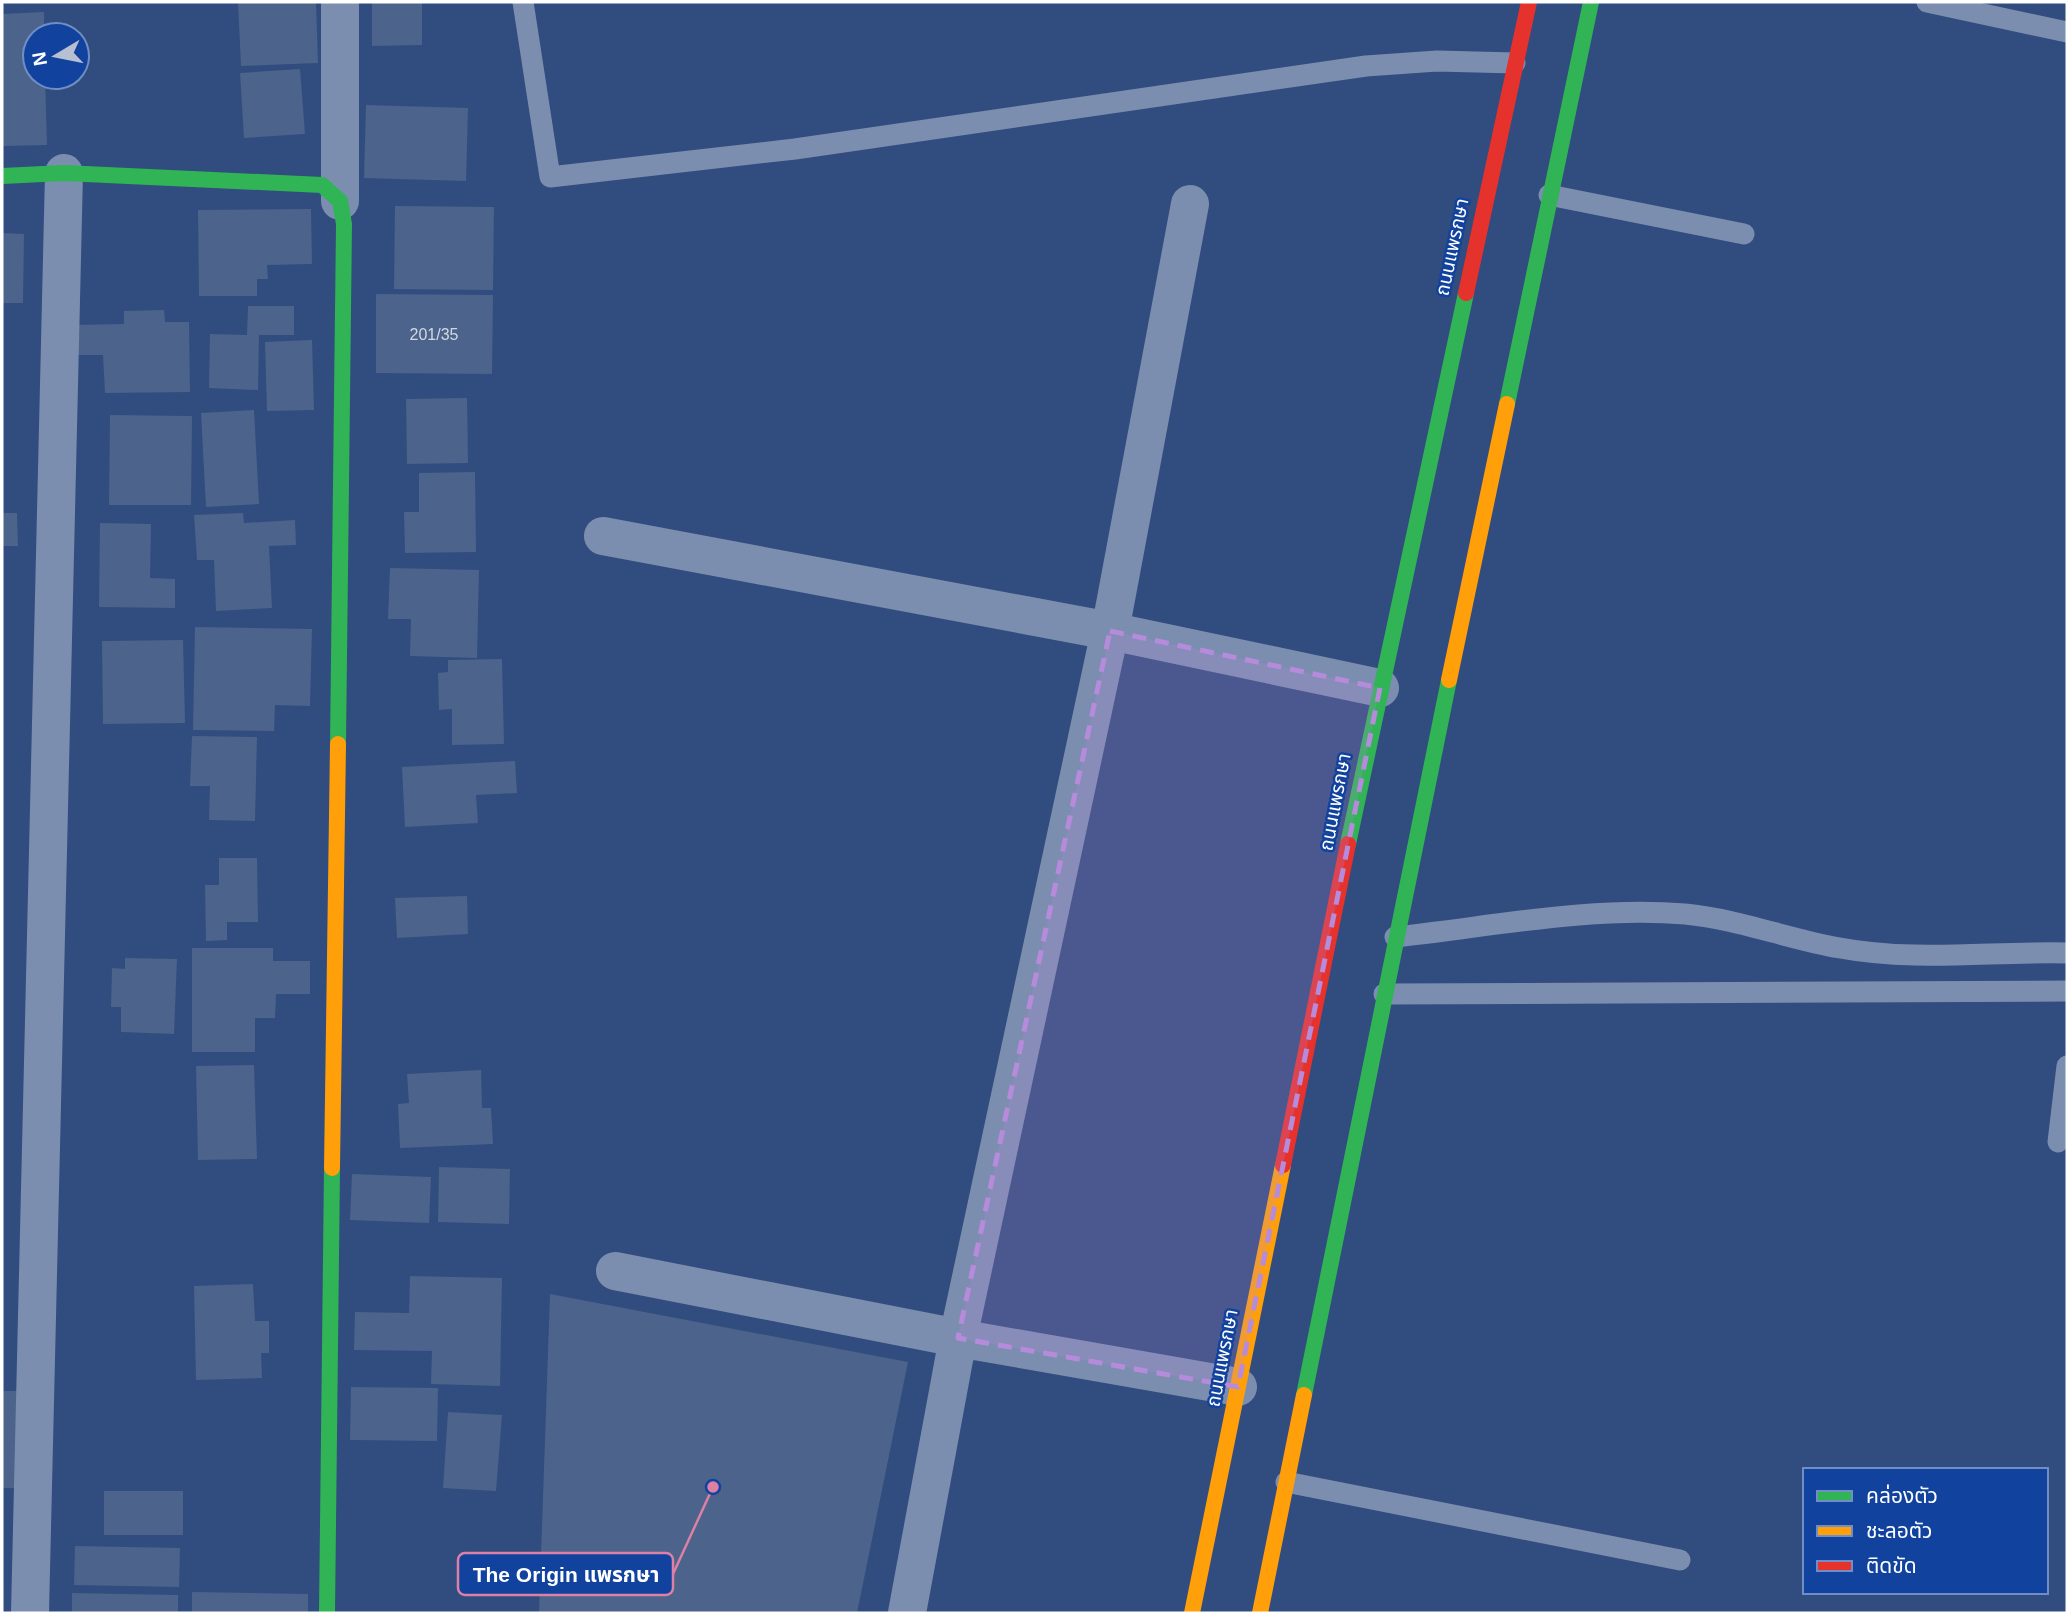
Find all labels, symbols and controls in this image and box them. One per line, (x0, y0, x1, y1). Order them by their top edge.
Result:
north arrow (21, 21, 91, 91)
text: N (28, 50, 51, 67)
street label: ถนนแพรกษา (1431, 196, 1473, 298)
house number: 201/35 (410, 326, 459, 343)
street label: ถนนแพรกษา (1315, 751, 1355, 853)
street label: ถนนแพรกษา (1202, 1307, 1242, 1409)
legend (1803, 1468, 2048, 1594)
text: คล่องตัว (1866, 1484, 1938, 1507)
text: ชะลอตัว (1866, 1519, 1932, 1542)
callout: The Origin แพรกษา (458, 1553, 673, 1595)
text: ติดขัด (1866, 1554, 1917, 1577)
text: The Origin แพรกษา (473, 1563, 659, 1586)

